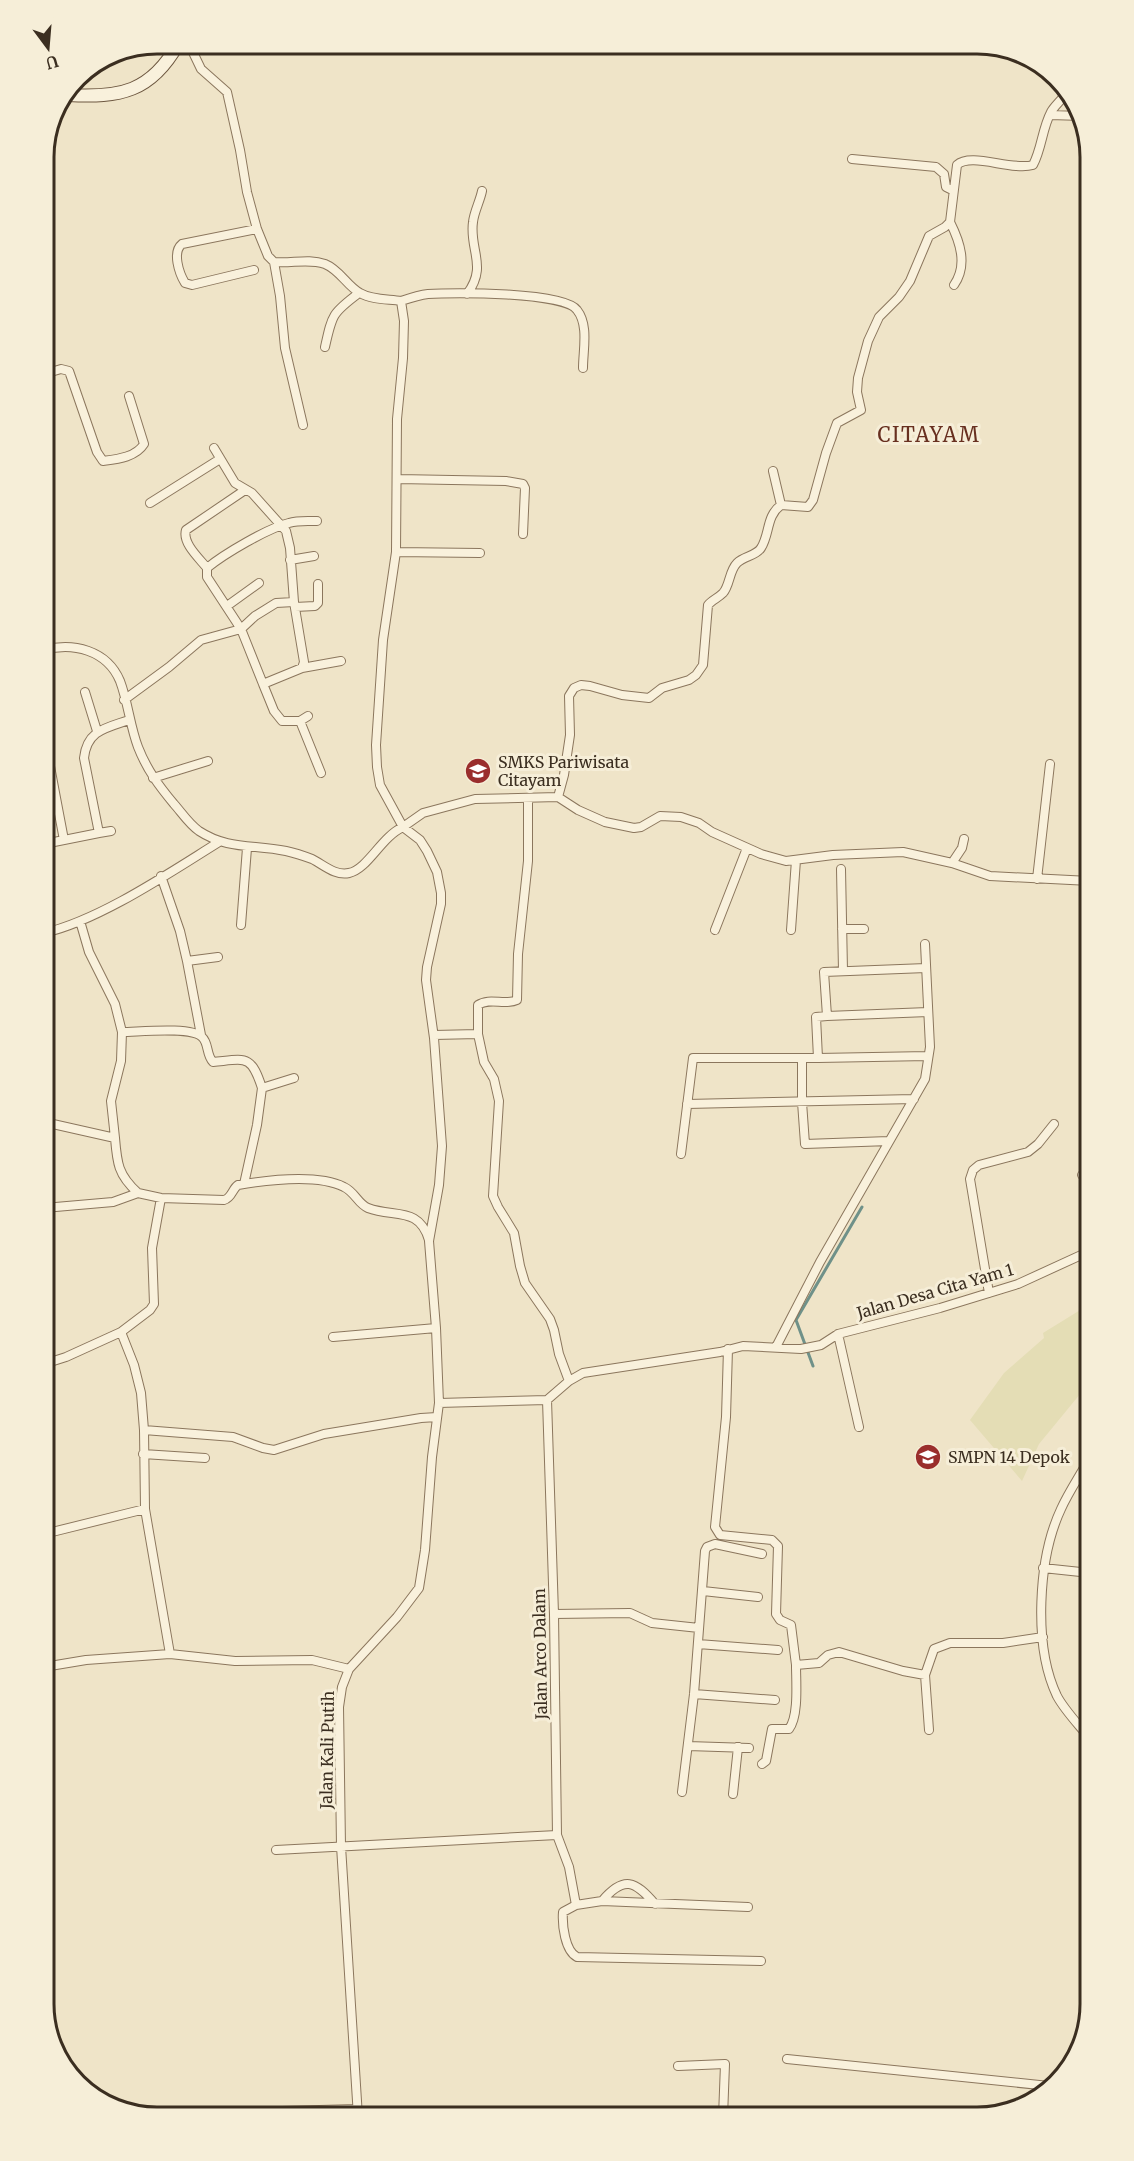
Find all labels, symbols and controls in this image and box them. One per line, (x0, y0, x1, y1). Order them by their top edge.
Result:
north arrow (18, 18, 78, 78)
text: U (44, 51, 61, 74)
district label: CITAYAM (878, 422, 980, 447)
place label: SMKS Pariwisata Citayam (498, 752, 630, 790)
school or university icon: SMKS Pariwisata Citayam (463, 756, 493, 786)
street label: Jalan Desa Cita Yam 1 (853, 1259, 1016, 1323)
school or university icon: SMPN 14 Depok (913, 1442, 943, 1472)
place label: SMPN 14 Depok (948, 1447, 1071, 1467)
street label: Jalan Arco Dalam (529, 1588, 551, 1721)
street label: Jalan Kali Putih (316, 1690, 338, 1810)

